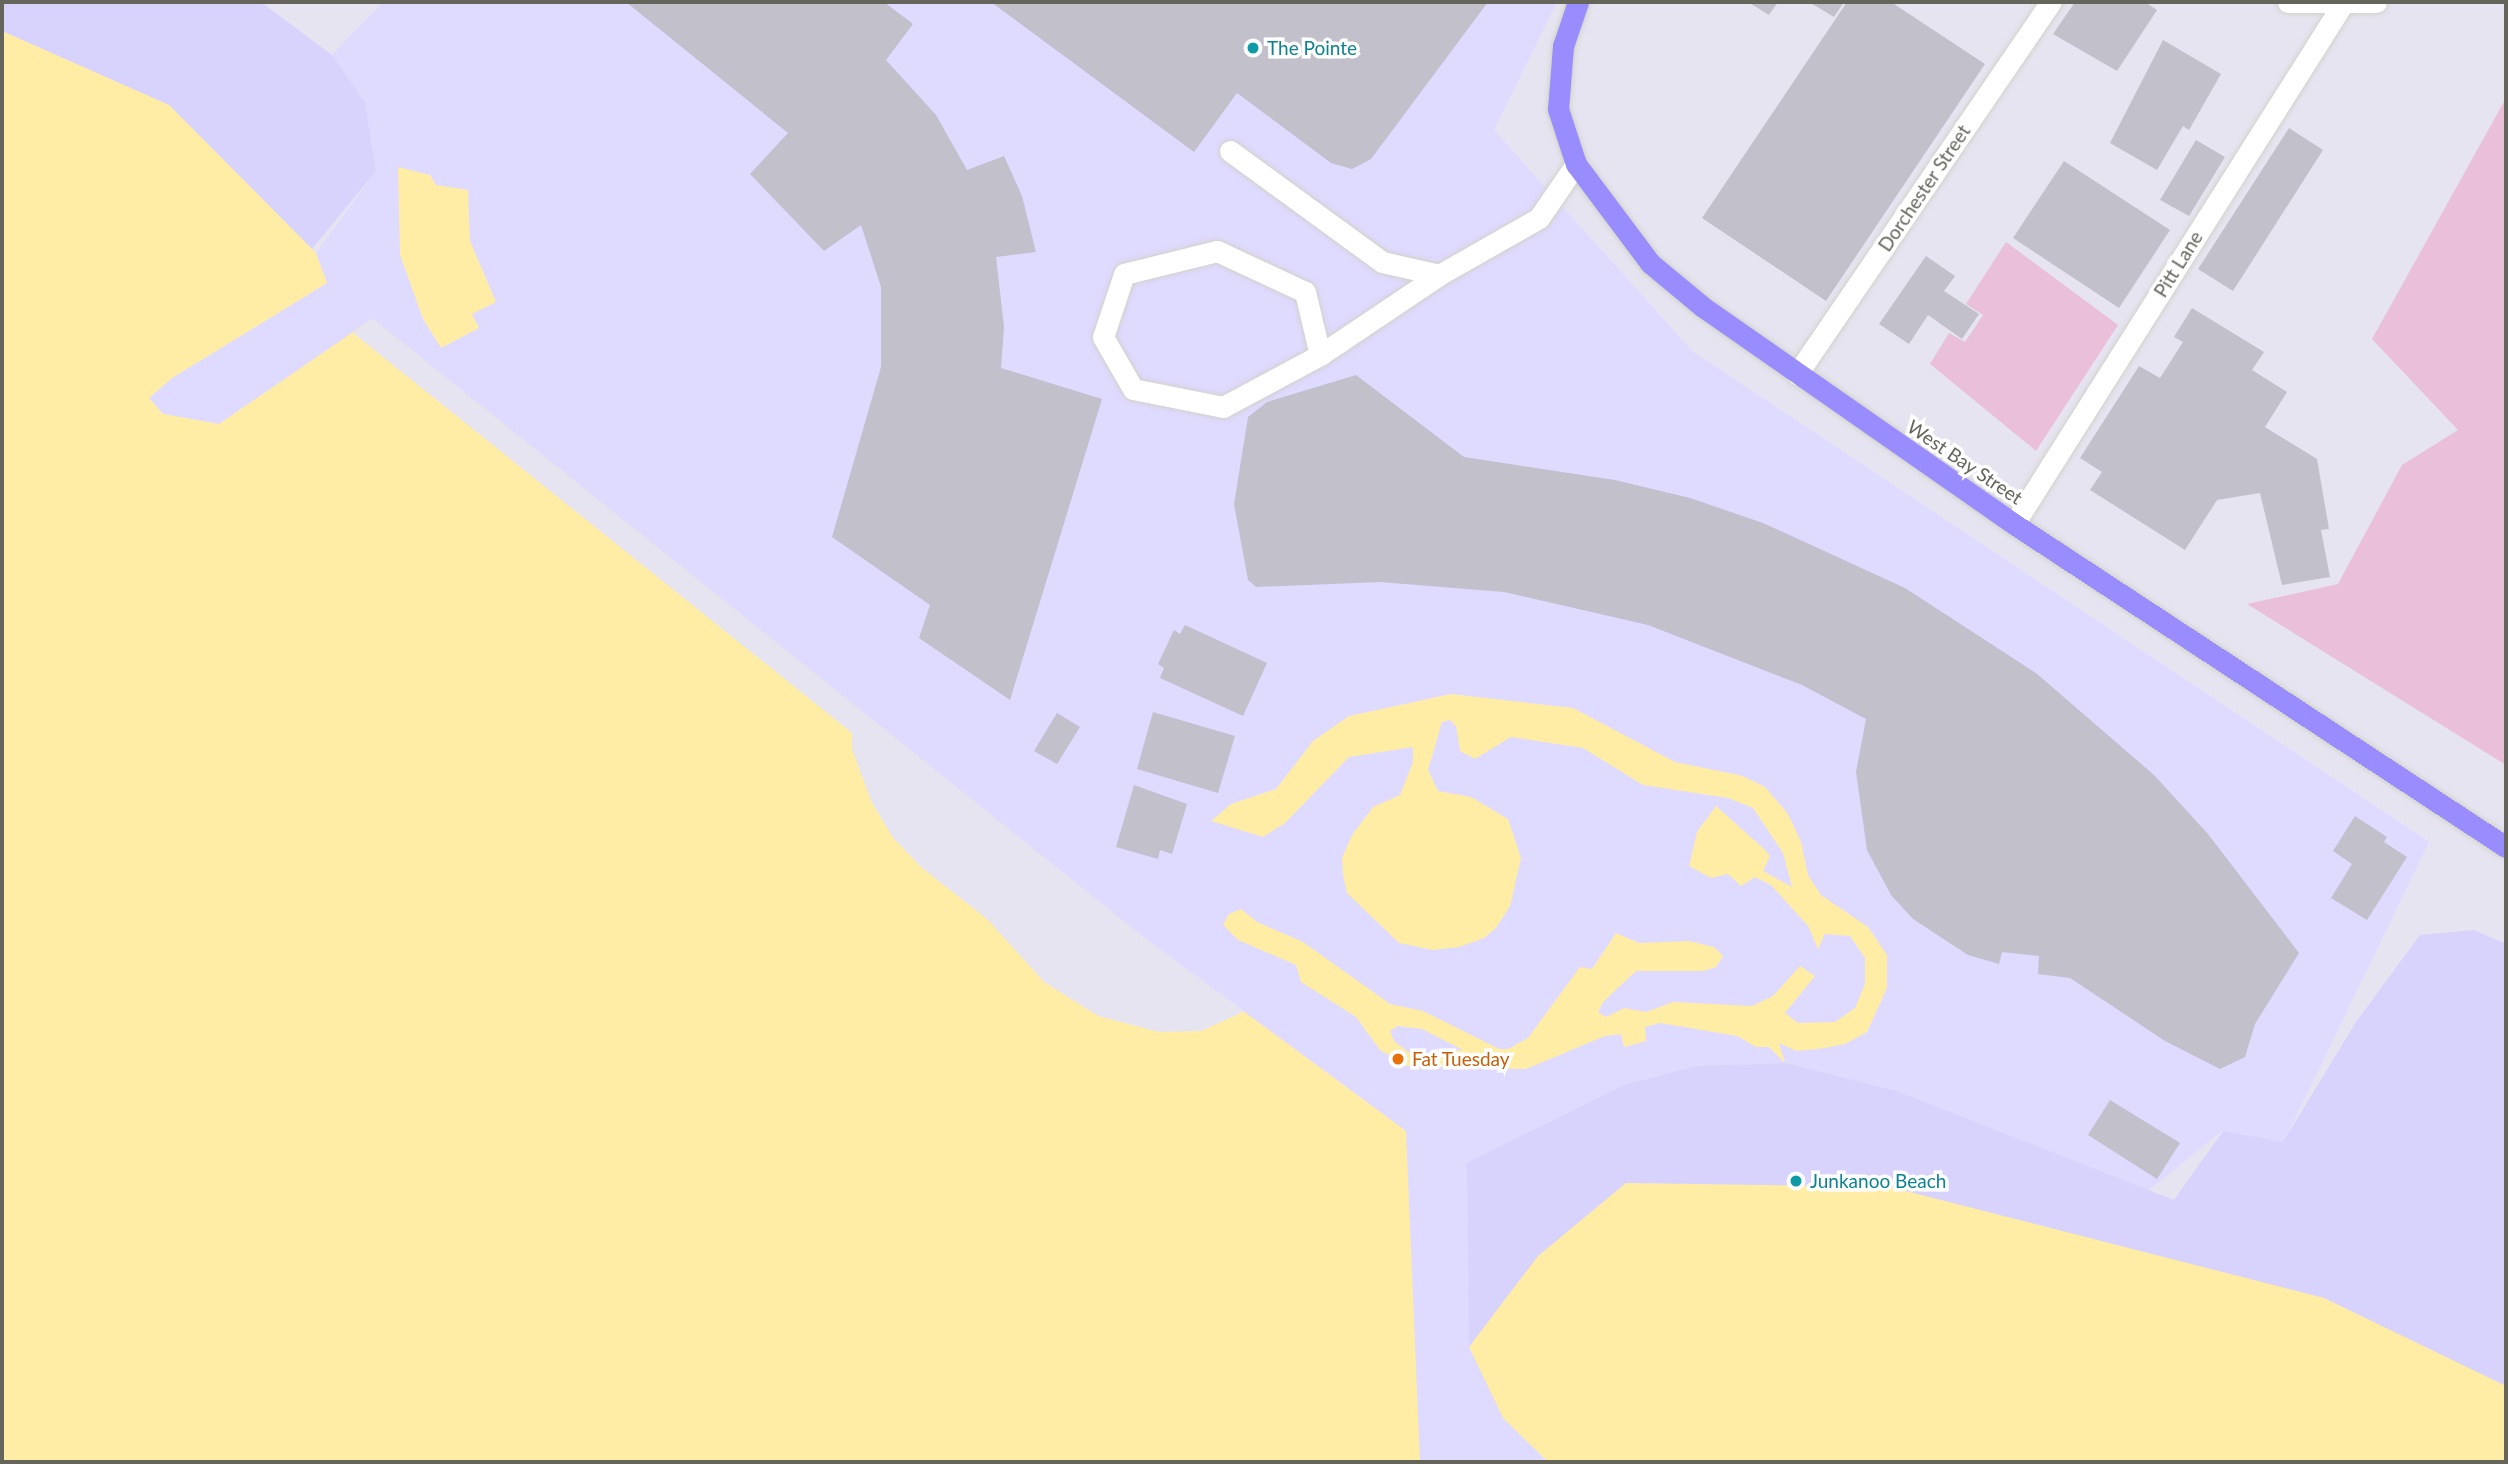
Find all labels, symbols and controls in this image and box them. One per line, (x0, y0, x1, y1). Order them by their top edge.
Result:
place label: The Pointe (1267, 37, 1357, 59)
marker: The Pointe (1245, 40, 1261, 56)
street label: Dorchester Street (1873, 120, 1975, 256)
street label: Pitt Lane (2149, 227, 2207, 301)
street label: West Bay Street (1903, 415, 2027, 509)
place label: Fat Tuesday (1412, 1048, 1510, 1070)
marker: Fat Tuesday (1390, 1051, 1406, 1067)
place label: Junkanoo Beach (1810, 1170, 1946, 1192)
marker: Junkanoo Beach (1788, 1173, 1804, 1189)

